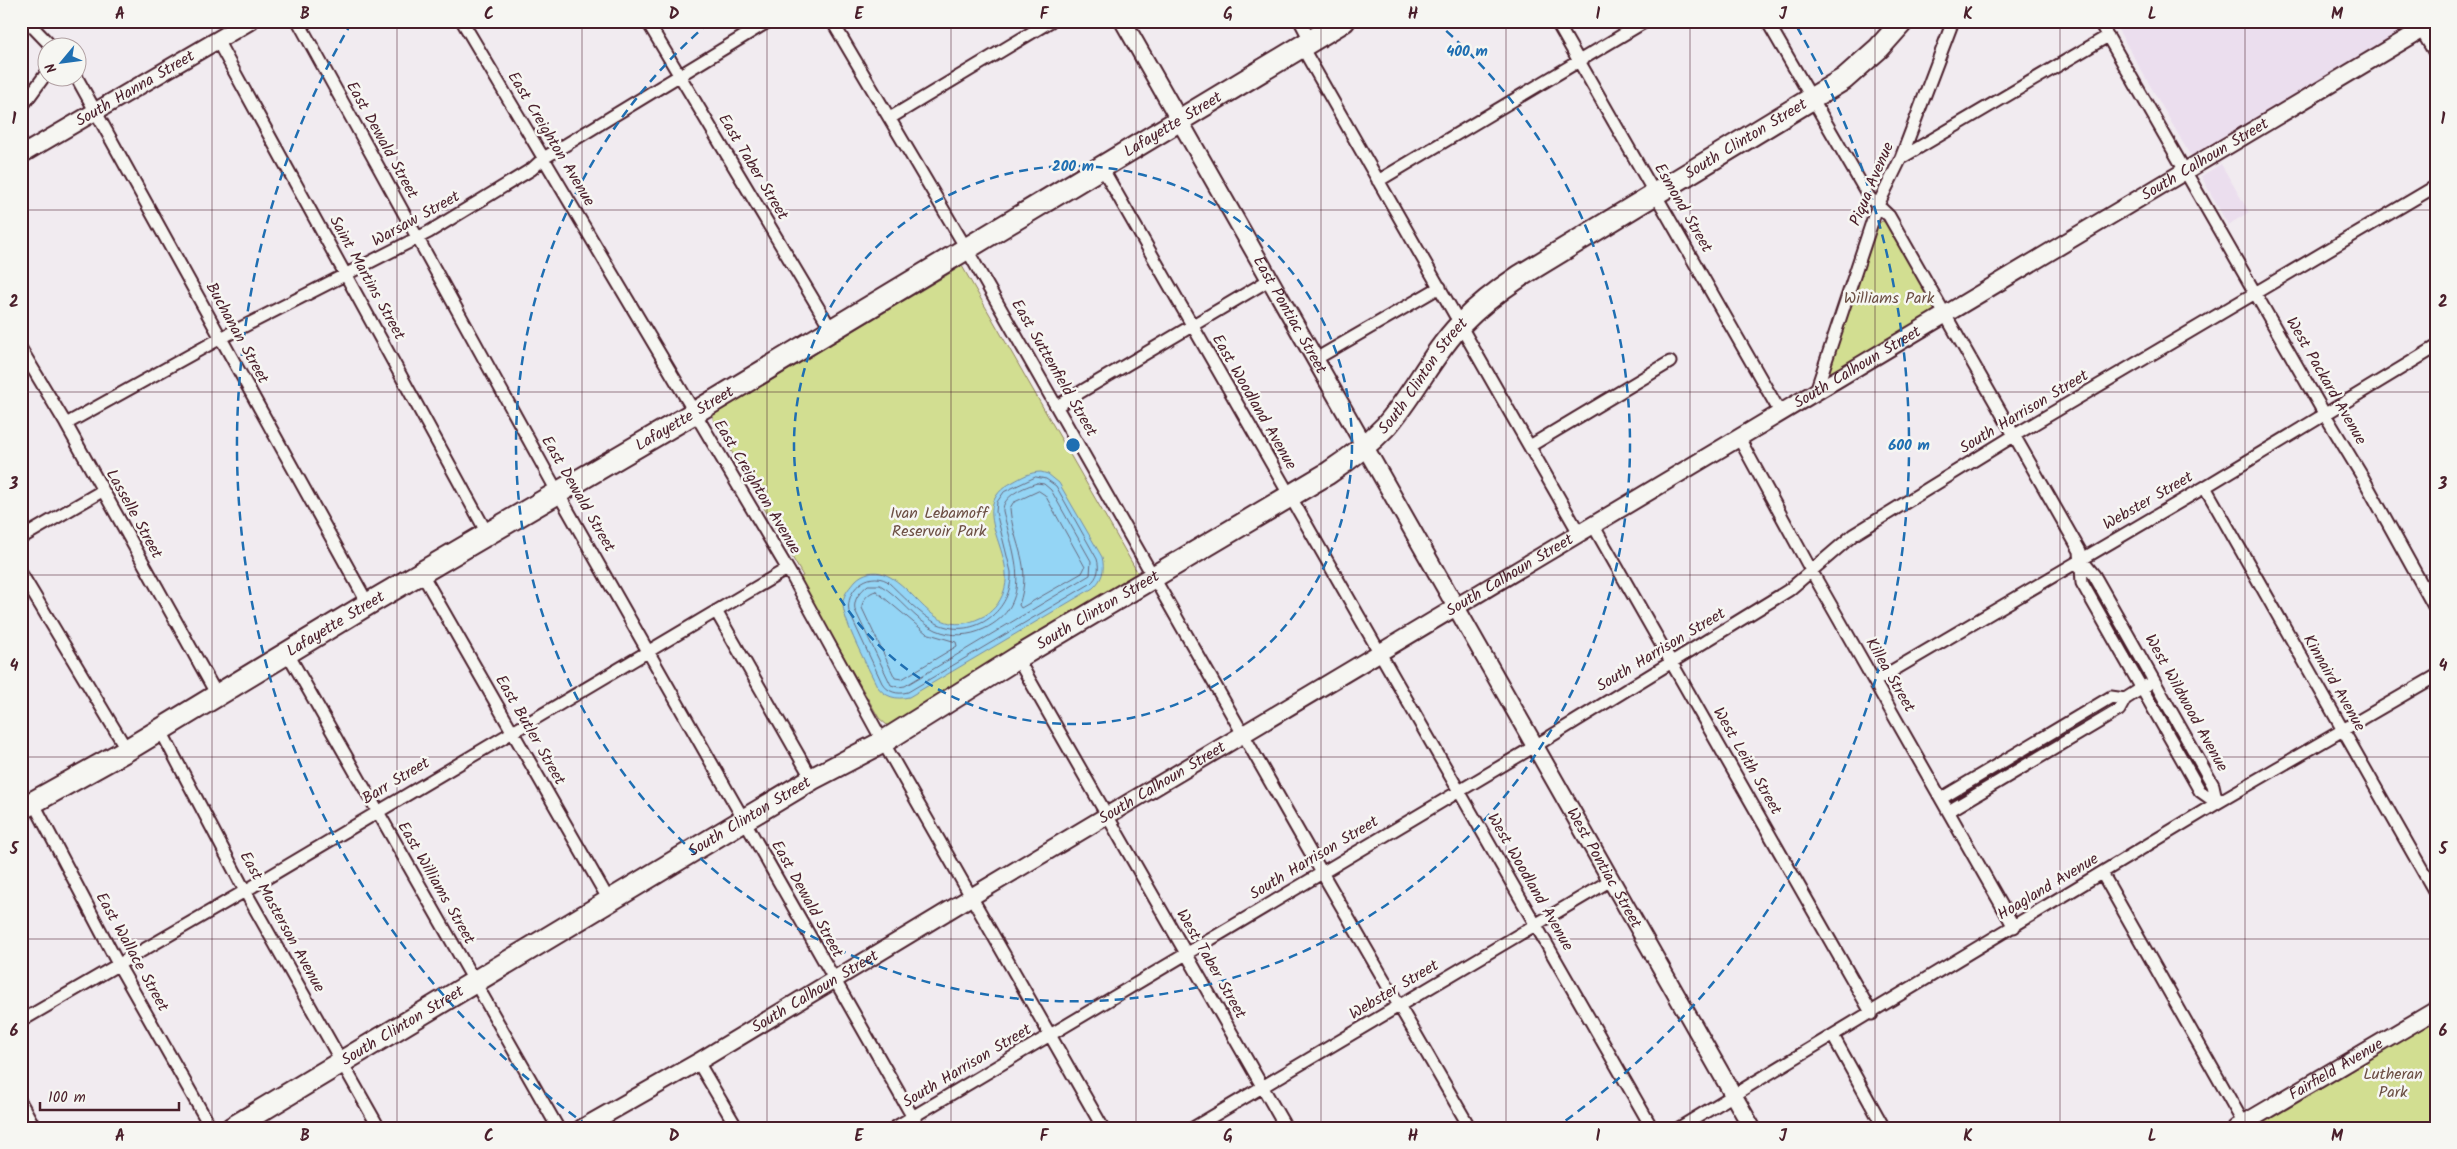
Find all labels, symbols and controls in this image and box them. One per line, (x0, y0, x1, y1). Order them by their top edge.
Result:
text: A (115, 2, 125, 27)
text: B (300, 2, 310, 27)
text: C (484, 2, 494, 27)
text: D (669, 2, 680, 27)
text: E (855, 2, 865, 27)
text: F (1040, 2, 1050, 27)
text: G (1223, 2, 1233, 27)
text: H (1408, 2, 1418, 27)
text: I (1596, 2, 1601, 27)
text: J (1779, 2, 1788, 27)
text: K (1963, 2, 1973, 27)
text: L (2148, 2, 2156, 27)
text: M (2331, 2, 2344, 27)
north arrow (38, 38, 88, 88)
text: 400 m (1446, 40, 1488, 64)
street label: South Hanna Street (71, 43, 200, 133)
text: N (40, 58, 63, 77)
street label: East Creighton Avenue (501, 67, 601, 211)
street label: East Dewald Street (339, 77, 425, 204)
street label: Lafayette Street (1119, 84, 1227, 164)
street label: South Clinton Street (1680, 91, 1813, 186)
text: 1 (12, 107, 17, 132)
text: 1 (2441, 107, 2446, 132)
street label: East Taber Street (711, 109, 795, 226)
street label: South Calhoun Street (2136, 111, 2274, 207)
street label: Piqua Avenue (1843, 138, 1901, 230)
text: 200 m (1052, 155, 1094, 179)
street label: Esmond Street (1647, 159, 1719, 258)
street label: Warsaw Street (367, 184, 465, 254)
street label: Saint Martins Street (322, 211, 412, 345)
street label: East Pontiac Street (1246, 251, 1334, 379)
street label: Buchanan Street (199, 278, 276, 389)
park label: Williams Park (1844, 286, 1935, 311)
text: 2 (9, 290, 19, 315)
text: 2 (2438, 290, 2448, 315)
street label: East Suttenfield Street (1004, 295, 1104, 442)
street label: South Clinton Street (1372, 311, 1474, 440)
street label: West Packard Avenue (2279, 312, 2373, 450)
street label: South Calhoun Street (1789, 319, 1926, 415)
street label: East Woodland Avenue (1205, 330, 1303, 474)
street label: South Harrison Street (1955, 363, 2094, 461)
street label: Lafayette Street (630, 379, 739, 457)
street label: East Creighton Avenue (707, 415, 807, 559)
street label: East Dewald Street (534, 431, 622, 558)
text: 600 m (1888, 434, 1930, 458)
centre of rings (1064, 436, 1082, 454)
street label: Lasselle Street (99, 465, 169, 564)
street label: Webster Street (2098, 465, 2199, 537)
text: 3 (9, 472, 19, 497)
text: 3 (2438, 472, 2448, 497)
park label: Ivan Lebamoff Reservoir Park (890, 501, 990, 544)
street label: South Calhoun Street (1441, 527, 1579, 623)
street label: South Clinton Street (1031, 563, 1165, 656)
street label: Lafayette Street (281, 584, 390, 663)
street label: South Harrison Street (1592, 601, 1731, 699)
street label: West Wildwood Avenue (2138, 630, 2234, 776)
street label: Kinnaird Avenue (2296, 630, 2372, 736)
street label: Killea Street (1858, 633, 1922, 718)
text: 4 (10, 654, 19, 679)
text: 4 (2439, 654, 2448, 679)
street label: East Butler Street (488, 670, 572, 791)
street label: West Leith Street (1706, 703, 1788, 820)
street label: South Calhoun Street (1093, 734, 1231, 831)
street label: Barr Street (357, 750, 435, 811)
street label: South Clinton Street (683, 769, 816, 863)
street label: West Pontiac Street (1560, 803, 1649, 934)
street label: West Woodland Avenue (1480, 808, 1580, 956)
street label: South Harrison Street (1245, 809, 1384, 907)
street label: East Williams Street (391, 817, 482, 950)
street label: East Dewald Street (764, 836, 850, 963)
text: 5 (9, 837, 20, 862)
text: 5 (2438, 837, 2449, 862)
street label: East Masterson Avenue (233, 847, 331, 997)
street label: Hoagland Avenue (1992, 847, 2104, 927)
street label: East Wallace Street (89, 888, 176, 1017)
street label: West Taber Street (1169, 904, 1253, 1024)
street label: South Calhoun Street (746, 943, 884, 1040)
street label: Webster Street (1344, 953, 1444, 1027)
street label: South Clinton Street (336, 978, 469, 1072)
street label: South Harrison Street (898, 1017, 1037, 1115)
text: 6 (10, 1019, 19, 1044)
text: 6 (2439, 1019, 2448, 1044)
street label: Fairfield Avenue (2284, 1031, 2388, 1107)
park label: Lutheran Park (2363, 1062, 2423, 1105)
scale bar (40, 1079, 179, 1111)
text: 100 m (48, 1086, 86, 1110)
text: A (115, 1124, 125, 1149)
text: B (300, 1124, 310, 1149)
text: C (484, 1124, 494, 1149)
text: D (669, 1124, 680, 1149)
text: E (855, 1124, 865, 1149)
text: F (1040, 1124, 1050, 1149)
text: G (1223, 1124, 1233, 1149)
text: H (1408, 1124, 1418, 1149)
text: I (1596, 1124, 1601, 1149)
text: J (1779, 1124, 1788, 1149)
text: K (1963, 1124, 1973, 1149)
text: L (2148, 1124, 2156, 1149)
text: M (2331, 1124, 2344, 1149)

